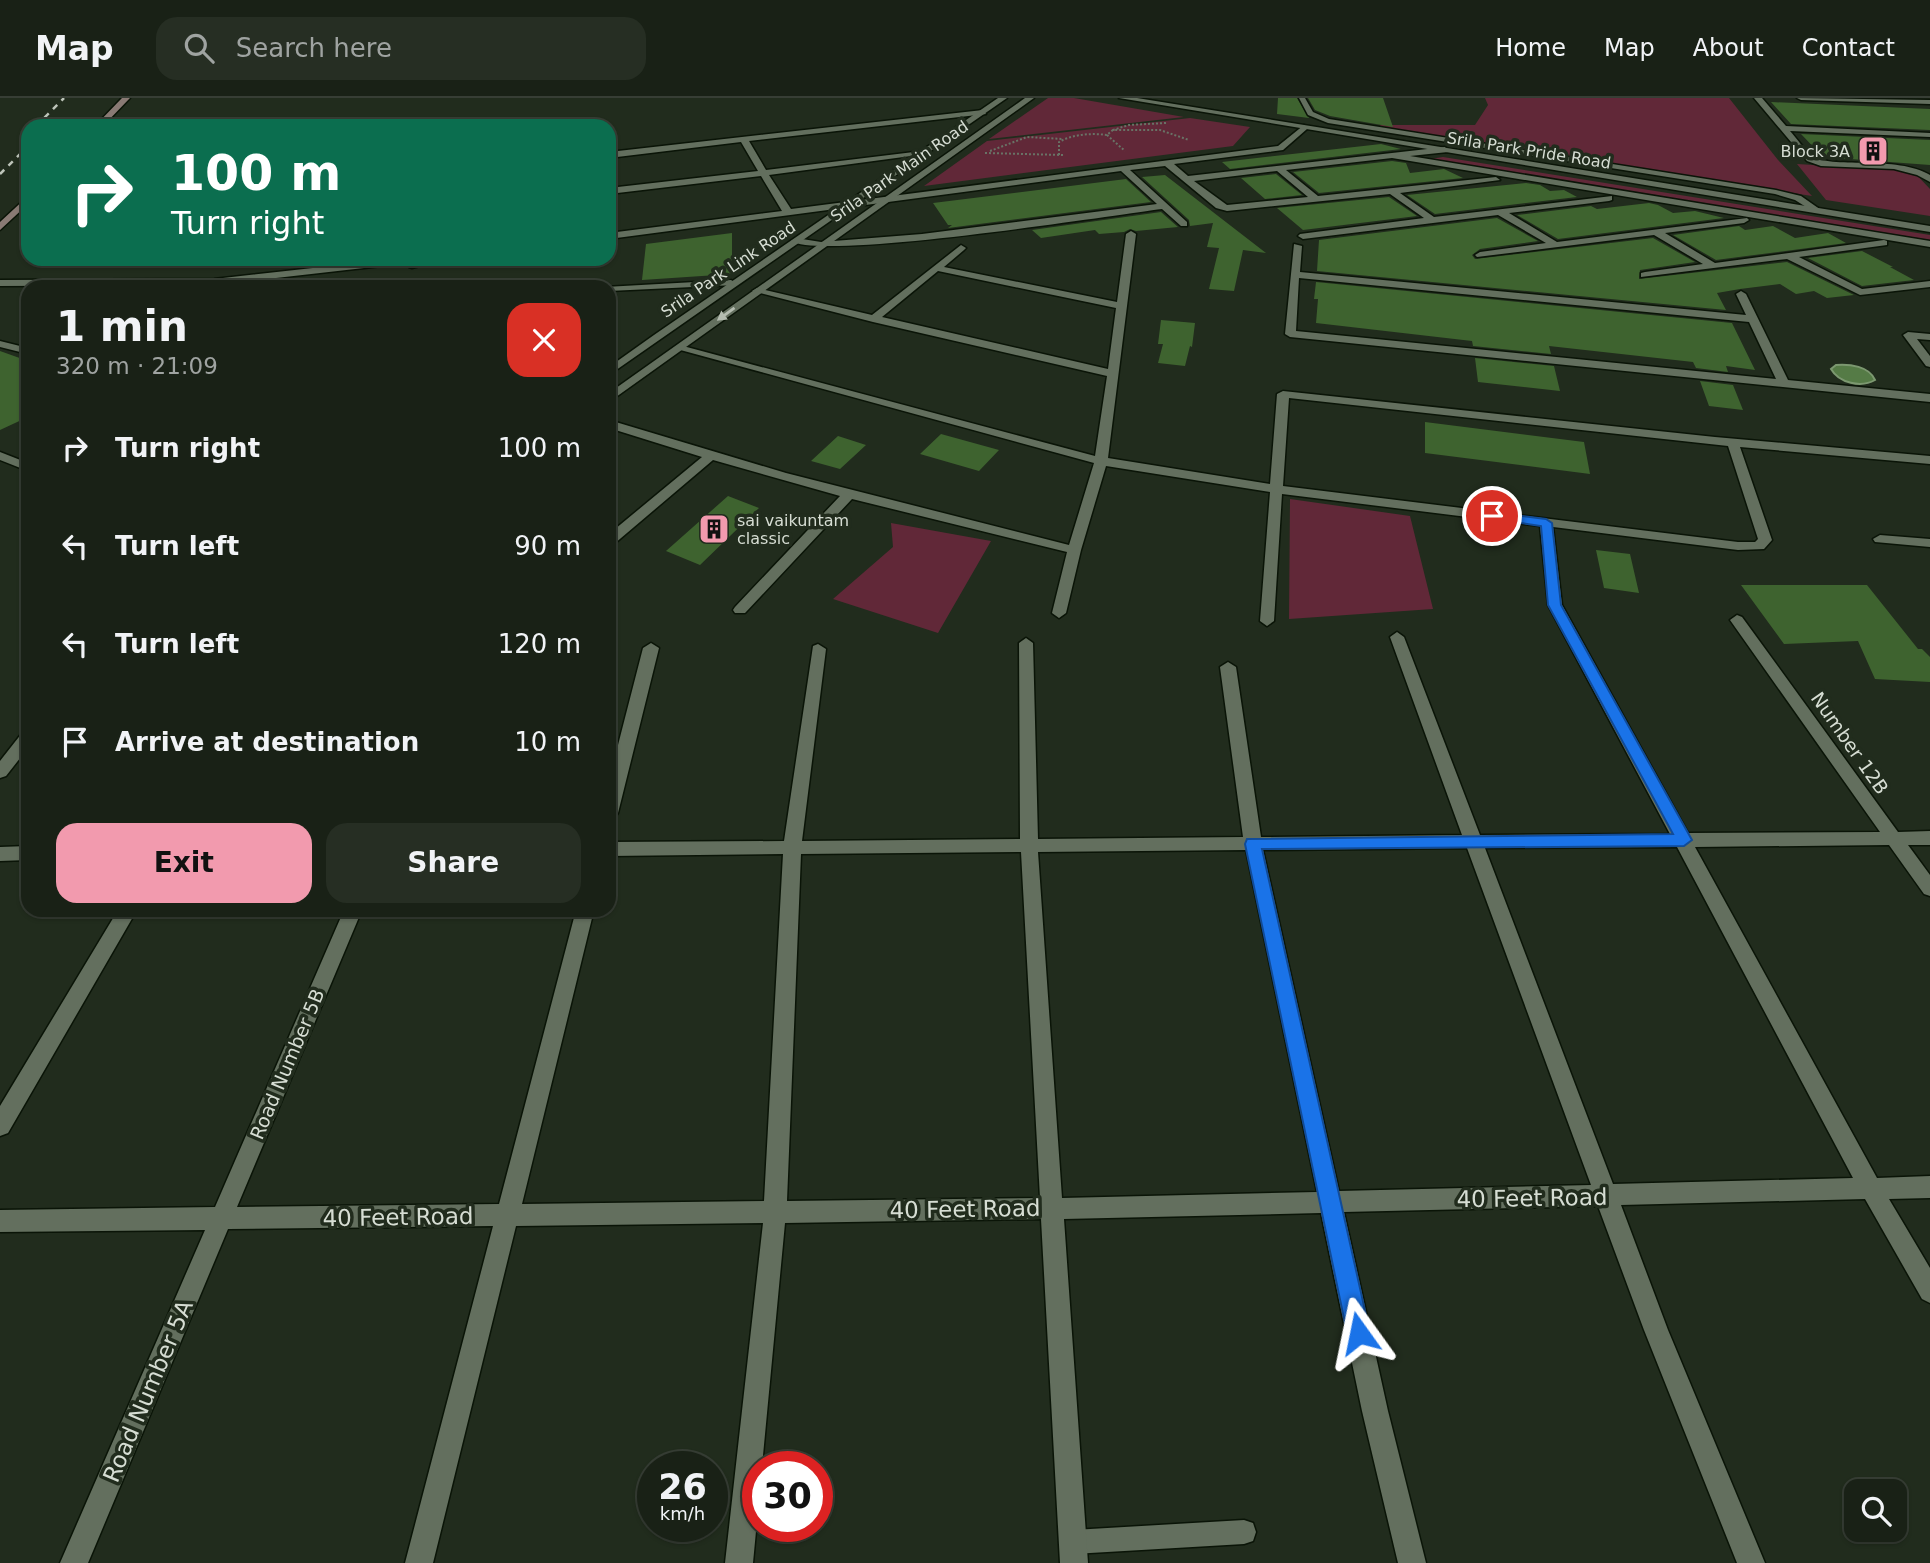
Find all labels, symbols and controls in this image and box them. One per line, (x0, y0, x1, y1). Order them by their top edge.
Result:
search box (156, 17, 646, 80)
text: Map (35, 29, 114, 68)
icon: search (180, 29, 218, 67)
text: Search here (236, 33, 392, 63)
text: Home (1495, 34, 1566, 62)
text: Map (1604, 34, 1655, 62)
text: About (1693, 34, 1764, 62)
text: Contact (1802, 34, 1895, 62)
street label: Srila Park Main Road (827, 117, 972, 226)
street label: Srila Park Pride Road (1446, 128, 1612, 173)
building icon: Block 3A (1856, 134, 1890, 168)
place label: Block 3A (1781, 142, 1850, 161)
text: 100 m (171, 145, 341, 202)
icon: right (56, 147, 147, 238)
text: Turn right (171, 204, 324, 242)
street label: Srila Park Link Road (657, 217, 799, 322)
text: 1 min (56, 302, 188, 351)
button: close (507, 303, 581, 377)
one-way arrow (717, 307, 735, 321)
text: 320 m · 21:09 (56, 353, 218, 379)
icon: right (56, 429, 94, 467)
text: Turn right (115, 433, 260, 463)
text: 100 m (498, 433, 581, 463)
pin (1462, 486, 1522, 546)
icon: arrive (1473, 497, 1511, 535)
place label: sai vaikuntam classic (737, 511, 849, 548)
building icon: sai vaikuntam classic (697, 512, 731, 546)
icon: left (56, 527, 94, 565)
text: Turn left (115, 531, 239, 561)
text: 90 m (514, 531, 581, 561)
icon: left (56, 625, 94, 663)
text: Turn left (115, 629, 239, 659)
text: 120 m (498, 629, 581, 659)
street label: Number 12B (1807, 688, 1893, 798)
icon: arrive (56, 723, 94, 761)
text: Arrive at destination (115, 727, 419, 757)
text: 10 m (514, 727, 581, 757)
button: Exit (56, 823, 312, 903)
button: Share (326, 823, 581, 903)
street label: Road Number 5B (245, 986, 329, 1142)
street label: 40 Feet Road (1456, 1184, 1608, 1212)
street label: 40 Feet Road (889, 1195, 1041, 1223)
street label: 40 Feet Road (322, 1203, 474, 1231)
street label: Road Number 5A (98, 1296, 198, 1486)
position arrow (1322, 1296, 1396, 1370)
speed limit sign: 30 (742, 1451, 833, 1542)
text: 26 (658, 1467, 707, 1507)
map controls (1844, 1479, 1907, 1542)
button: search (1844, 1479, 1907, 1542)
text: km/h (660, 1503, 705, 1524)

